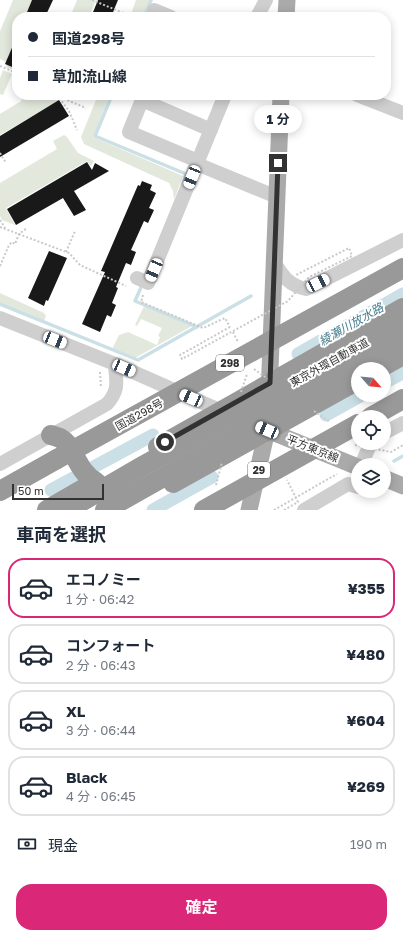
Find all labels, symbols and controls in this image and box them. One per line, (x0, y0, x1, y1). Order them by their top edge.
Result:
text: 国道298号 (52, 29, 125, 47)
text: 草加流山線 (52, 67, 127, 85)
callout: 1 分 (254, 105, 302, 133)
text: 1 分 (267, 111, 289, 127)
route end (269, 154, 287, 172)
car (182, 164, 202, 190)
car (144, 257, 164, 283)
car (305, 272, 331, 294)
water label: 綾瀬川放水路 (316, 299, 387, 348)
car (42, 330, 68, 350)
street label: 東京外環自動車道 (287, 335, 371, 389)
road number: 298 (216, 355, 244, 371)
car (111, 358, 137, 378)
north arrow (351, 362, 391, 402)
map controls (351, 362, 391, 498)
car (178, 388, 204, 408)
street label: 国道298号 (113, 396, 165, 432)
button: locate (351, 410, 391, 450)
car (254, 420, 280, 440)
street label: 平方東京線 (285, 432, 341, 464)
route start (156, 433, 174, 451)
button: layers (351, 458, 391, 498)
road number: 29 (248, 462, 270, 478)
scale bar (12, 482, 104, 501)
text: 50 m (18, 484, 44, 497)
text: 車両を選択 (16, 523, 106, 545)
icon: car (18, 570, 54, 606)
text: エコノミー (66, 570, 141, 588)
text: ¥355 (348, 579, 385, 597)
text: 1 分 · 06:42 (66, 591, 134, 607)
icon: car (18, 636, 54, 672)
text: コンフォート (66, 636, 156, 654)
text: ¥480 (346, 645, 385, 663)
text: 2 分 · 06:43 (66, 657, 136, 673)
icon: car (18, 702, 54, 738)
text: XL (66, 702, 85, 720)
text: ¥604 (346, 711, 385, 729)
text: 3 分 · 06:44 (66, 722, 136, 738)
icon: car (18, 768, 54, 804)
text: Black (66, 768, 108, 786)
text: ¥269 (347, 777, 385, 795)
text: 4 分 · 06:45 (66, 788, 136, 804)
icon: cash (16, 833, 38, 855)
text: 現金 (48, 836, 78, 854)
text: 190 m (350, 836, 387, 852)
button: 確定 (16, 884, 387, 930)

